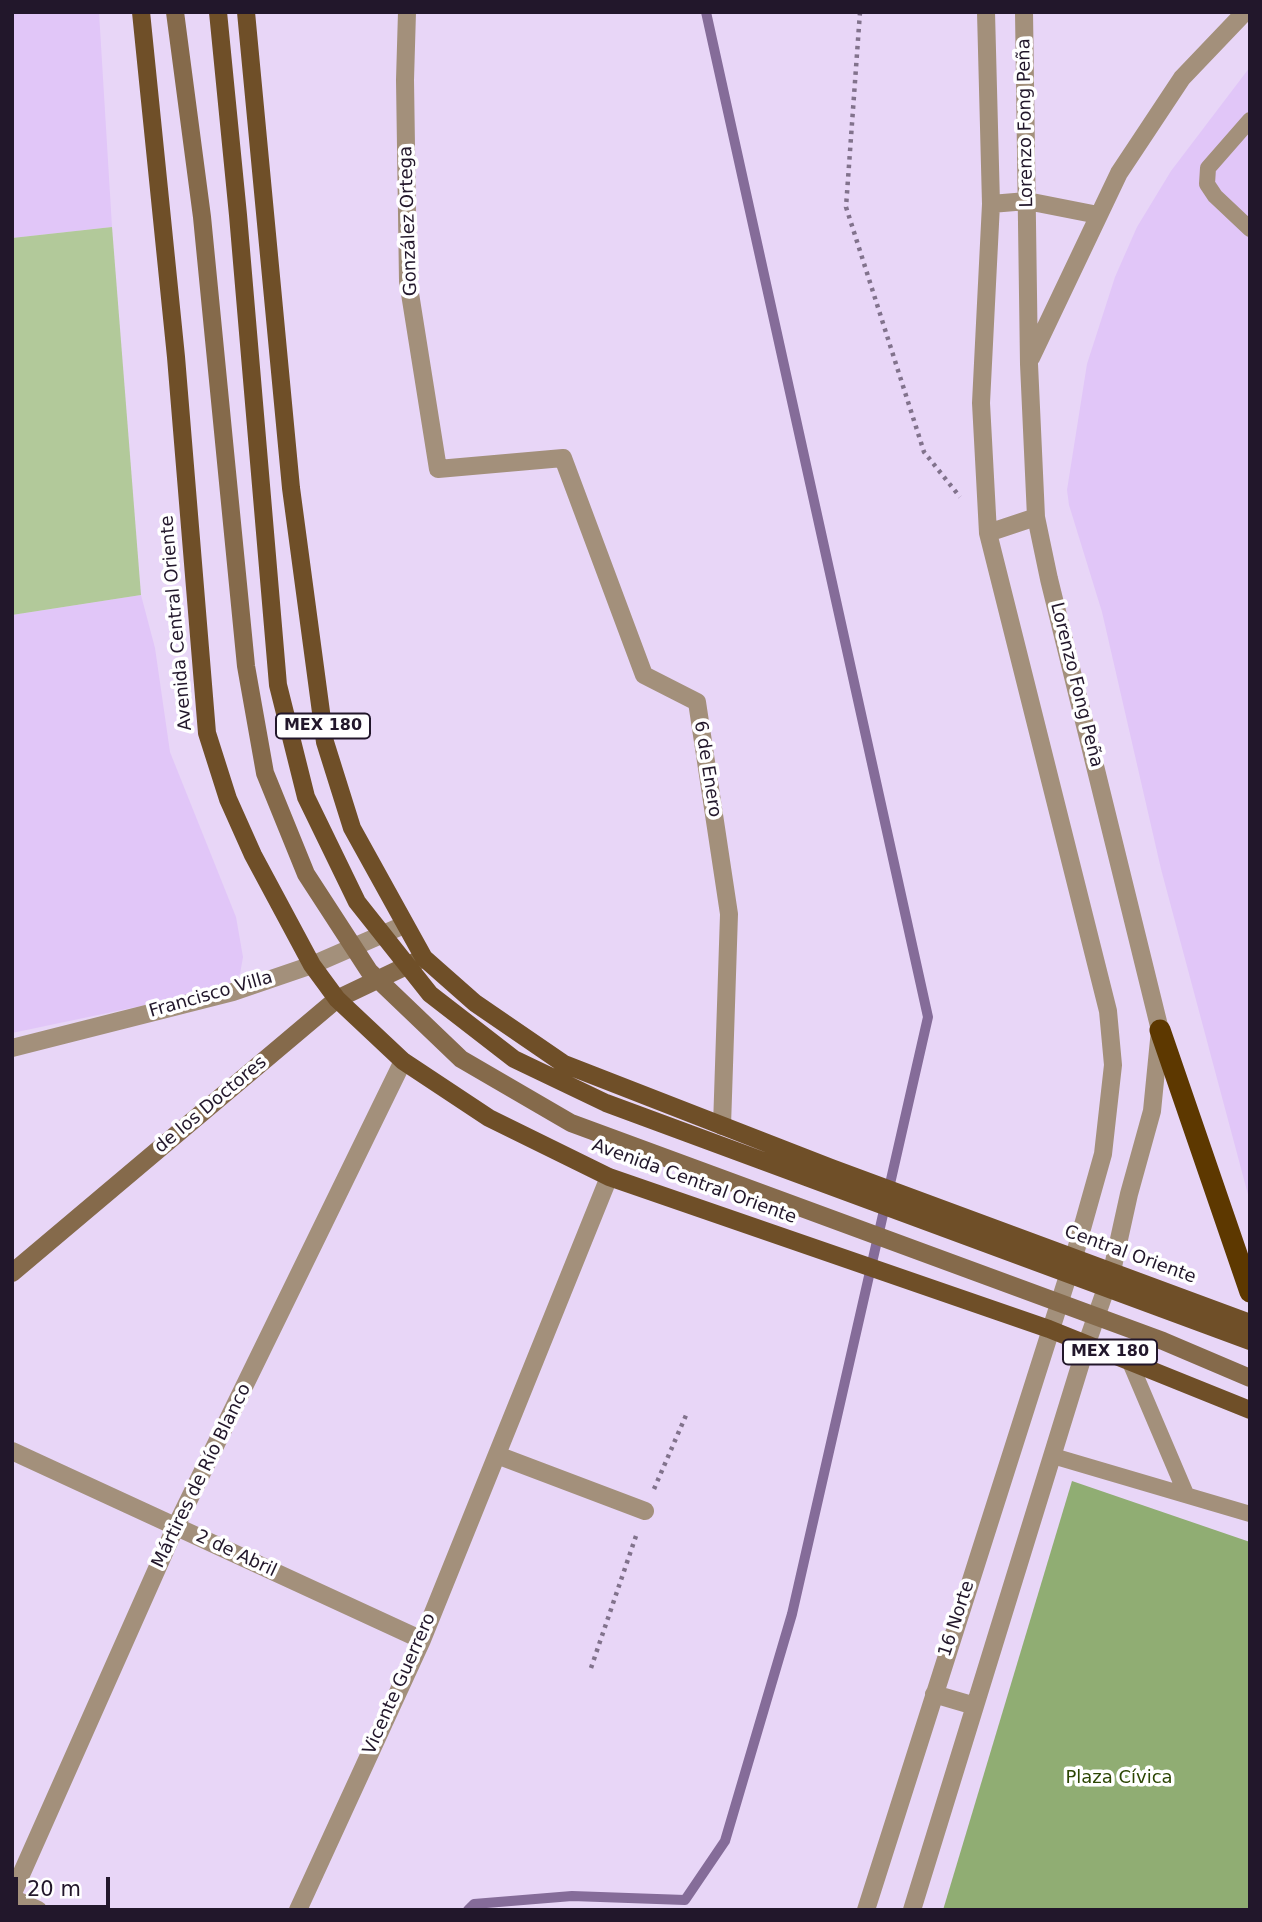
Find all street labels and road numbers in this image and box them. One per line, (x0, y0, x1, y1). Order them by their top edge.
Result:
street label: Lorenzo Fong Peña (1014, 38, 1038, 208)
street label: González Ortega (396, 146, 422, 296)
street label: Avenida Central Oriente (157, 514, 197, 732)
street label: Lorenzo Fong Peña (1045, 600, 1107, 770)
road number: MEX 180 (276, 713, 370, 738)
street label: 6 de Enero (689, 719, 725, 819)
street label: Francisco Villa (147, 967, 275, 1023)
street label: de los Doctores (151, 1052, 271, 1158)
street label: Avenida Central Oriente (589, 1135, 799, 1229)
street label: Central Oriente (1061, 1221, 1199, 1289)
road number: MEX 180 (1063, 1340, 1157, 1364)
street label: Mártires de Río Blanco (148, 1380, 256, 1572)
street label: 2 de Abril (192, 1526, 280, 1582)
street label: 16 Norte (935, 1578, 979, 1660)
street label: Vicente Guerrero (359, 1610, 441, 1758)

